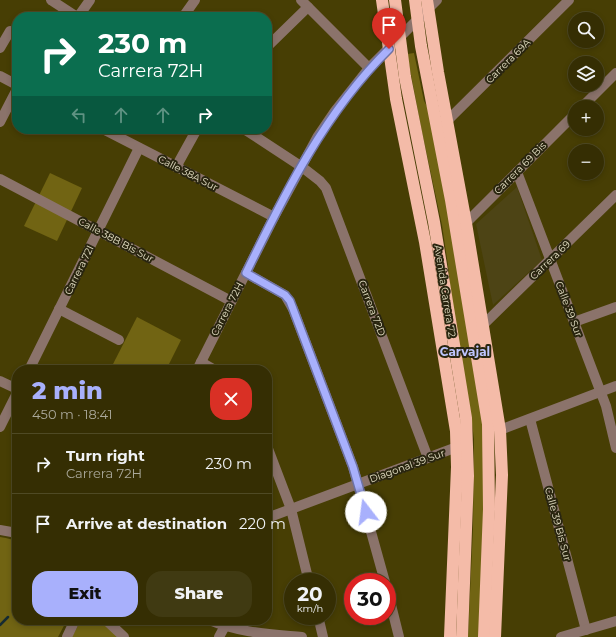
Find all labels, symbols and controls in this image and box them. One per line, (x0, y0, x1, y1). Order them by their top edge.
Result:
pin (372, 8, 406, 49)
map controls (568, 12, 604, 180)
button: search (568, 12, 604, 48)
icon: arrive (378, 14, 400, 36)
text: 230 m (98, 26, 187, 60)
icon: right (32, 28, 84, 80)
street label: Carrera 69A (483, 35, 534, 86)
button: layers (568, 56, 604, 92)
text: Carrera 72H (98, 60, 203, 82)
button: + (568, 100, 604, 136)
icon: left (68, 104, 90, 126)
icon: ahead (110, 104, 132, 126)
icon: ahead (152, 104, 174, 126)
icon: right (194, 104, 216, 126)
street label: Carrera 69 Bis (491, 139, 549, 197)
button: − (568, 144, 604, 180)
street label: Calle 38A Sur (156, 152, 220, 194)
street label: Calle 38B Bis Sur (76, 215, 156, 265)
street label: Carrera 69 (527, 238, 573, 282)
street label: Carrera 72I (61, 243, 97, 297)
street label: Avenida Carrera 72 (431, 244, 459, 338)
street label: Carrera 72D (355, 278, 389, 338)
street label: Carrera 72H (208, 280, 246, 338)
street label: Calle 39 Sur (553, 280, 585, 338)
district label: Carvajal (440, 344, 490, 359)
text: 2 min (32, 376, 103, 405)
button: close (210, 378, 252, 420)
text: 450 m · 18:41 (32, 406, 113, 422)
text: Turn right (66, 446, 145, 465)
street label: Diagonal 39 Sur (368, 446, 446, 486)
icon: right (32, 453, 54, 475)
text: 230 m (205, 454, 252, 473)
text: Carrera 72H (66, 465, 142, 481)
street label: Calle 39 Bis Sur (542, 486, 574, 562)
position arrow (345, 491, 387, 533)
icon: arrive (32, 513, 54, 535)
text: Arrive at destination (66, 514, 227, 533)
text: 220 m (239, 514, 286, 533)
button: Exit (32, 571, 138, 617)
button: Share (146, 571, 252, 617)
speed limit sign: 30 (344, 573, 396, 625)
text: 20 (297, 582, 323, 606)
text: km/h (297, 602, 323, 615)

